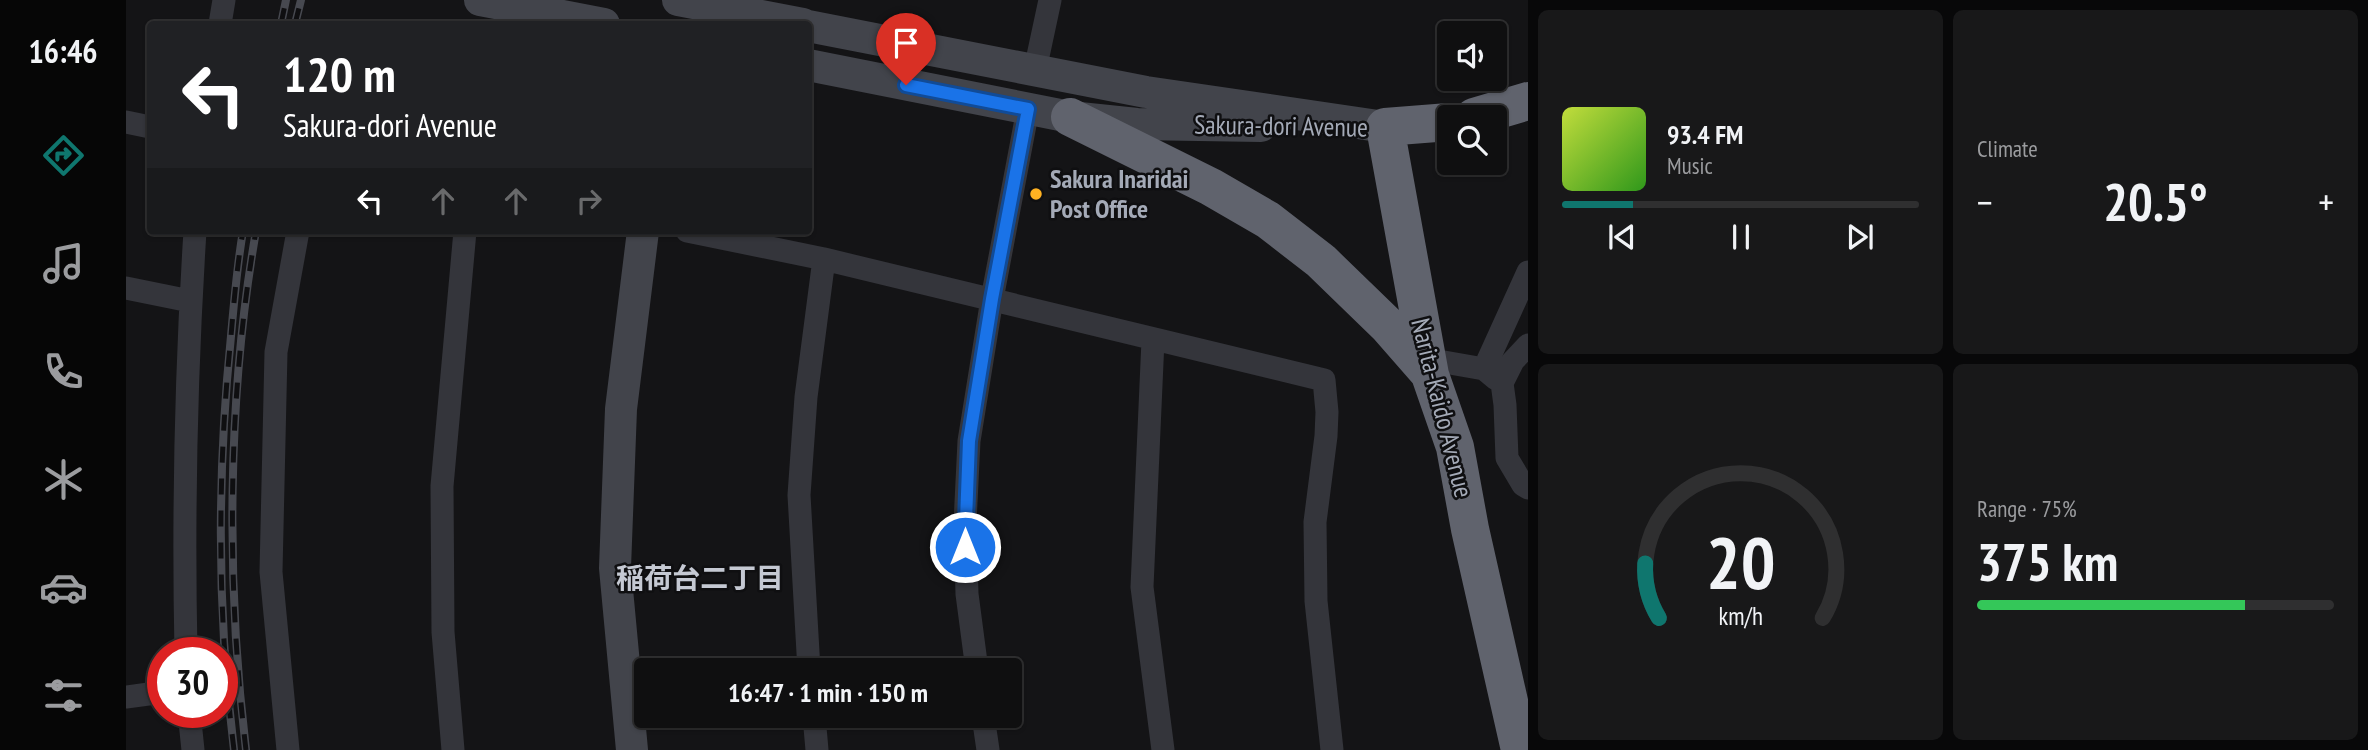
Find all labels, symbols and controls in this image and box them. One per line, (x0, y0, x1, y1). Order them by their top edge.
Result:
pin (876, 13, 936, 85)
map controls (1437, 21, 1507, 175)
button: sound (1437, 21, 1507, 91)
icon: arrive (887, 24, 925, 62)
text: 16:46 (28, 30, 98, 72)
text: 120 m (283, 42, 396, 106)
icon: left (168, 49, 259, 140)
text: Sakura-dori Avenue (283, 104, 497, 146)
button: search (1437, 105, 1507, 175)
street label: Sakura-dori Avenue (1194, 107, 1368, 144)
text: 93.4 FM (1667, 118, 1743, 151)
icon: directions (39, 131, 88, 180)
text: Climate (1977, 134, 2038, 163)
text: Music (1667, 151, 1713, 180)
place label: Sakura Inaridai Post Office (1050, 162, 1188, 225)
text: 20.5° (2103, 168, 2208, 235)
text: − (1977, 177, 1993, 226)
text: + (2318, 177, 2334, 226)
icon: left (351, 182, 389, 220)
icon: ahead (424, 182, 462, 220)
icon: ahead (497, 182, 535, 220)
icon: right (570, 182, 608, 220)
marker: Sakura Inaridai Post Office (1028, 186, 1044, 202)
icon: previous (1603, 218, 1641, 256)
icon: pause (1722, 218, 1760, 256)
icon: next (1841, 218, 1879, 256)
icon: music (39, 239, 88, 288)
street label: Narita-Kaido Avenue (1404, 315, 1481, 501)
icon: phone (39, 347, 88, 396)
icon: climate (39, 455, 88, 504)
text: Range · 75% (1977, 494, 2077, 523)
position arrow (928, 510, 1002, 584)
text: 20 (1706, 514, 1775, 608)
text: 375 km (1977, 528, 2118, 595)
district label: 稲荷台二丁目 (616, 559, 784, 596)
icon: car (39, 563, 88, 612)
text: km/h (1718, 600, 1763, 632)
speed limit sign: 30 (147, 637, 238, 728)
icon: filters (39, 671, 88, 720)
text: 16:47 · 1 min · 150 m (728, 676, 928, 709)

